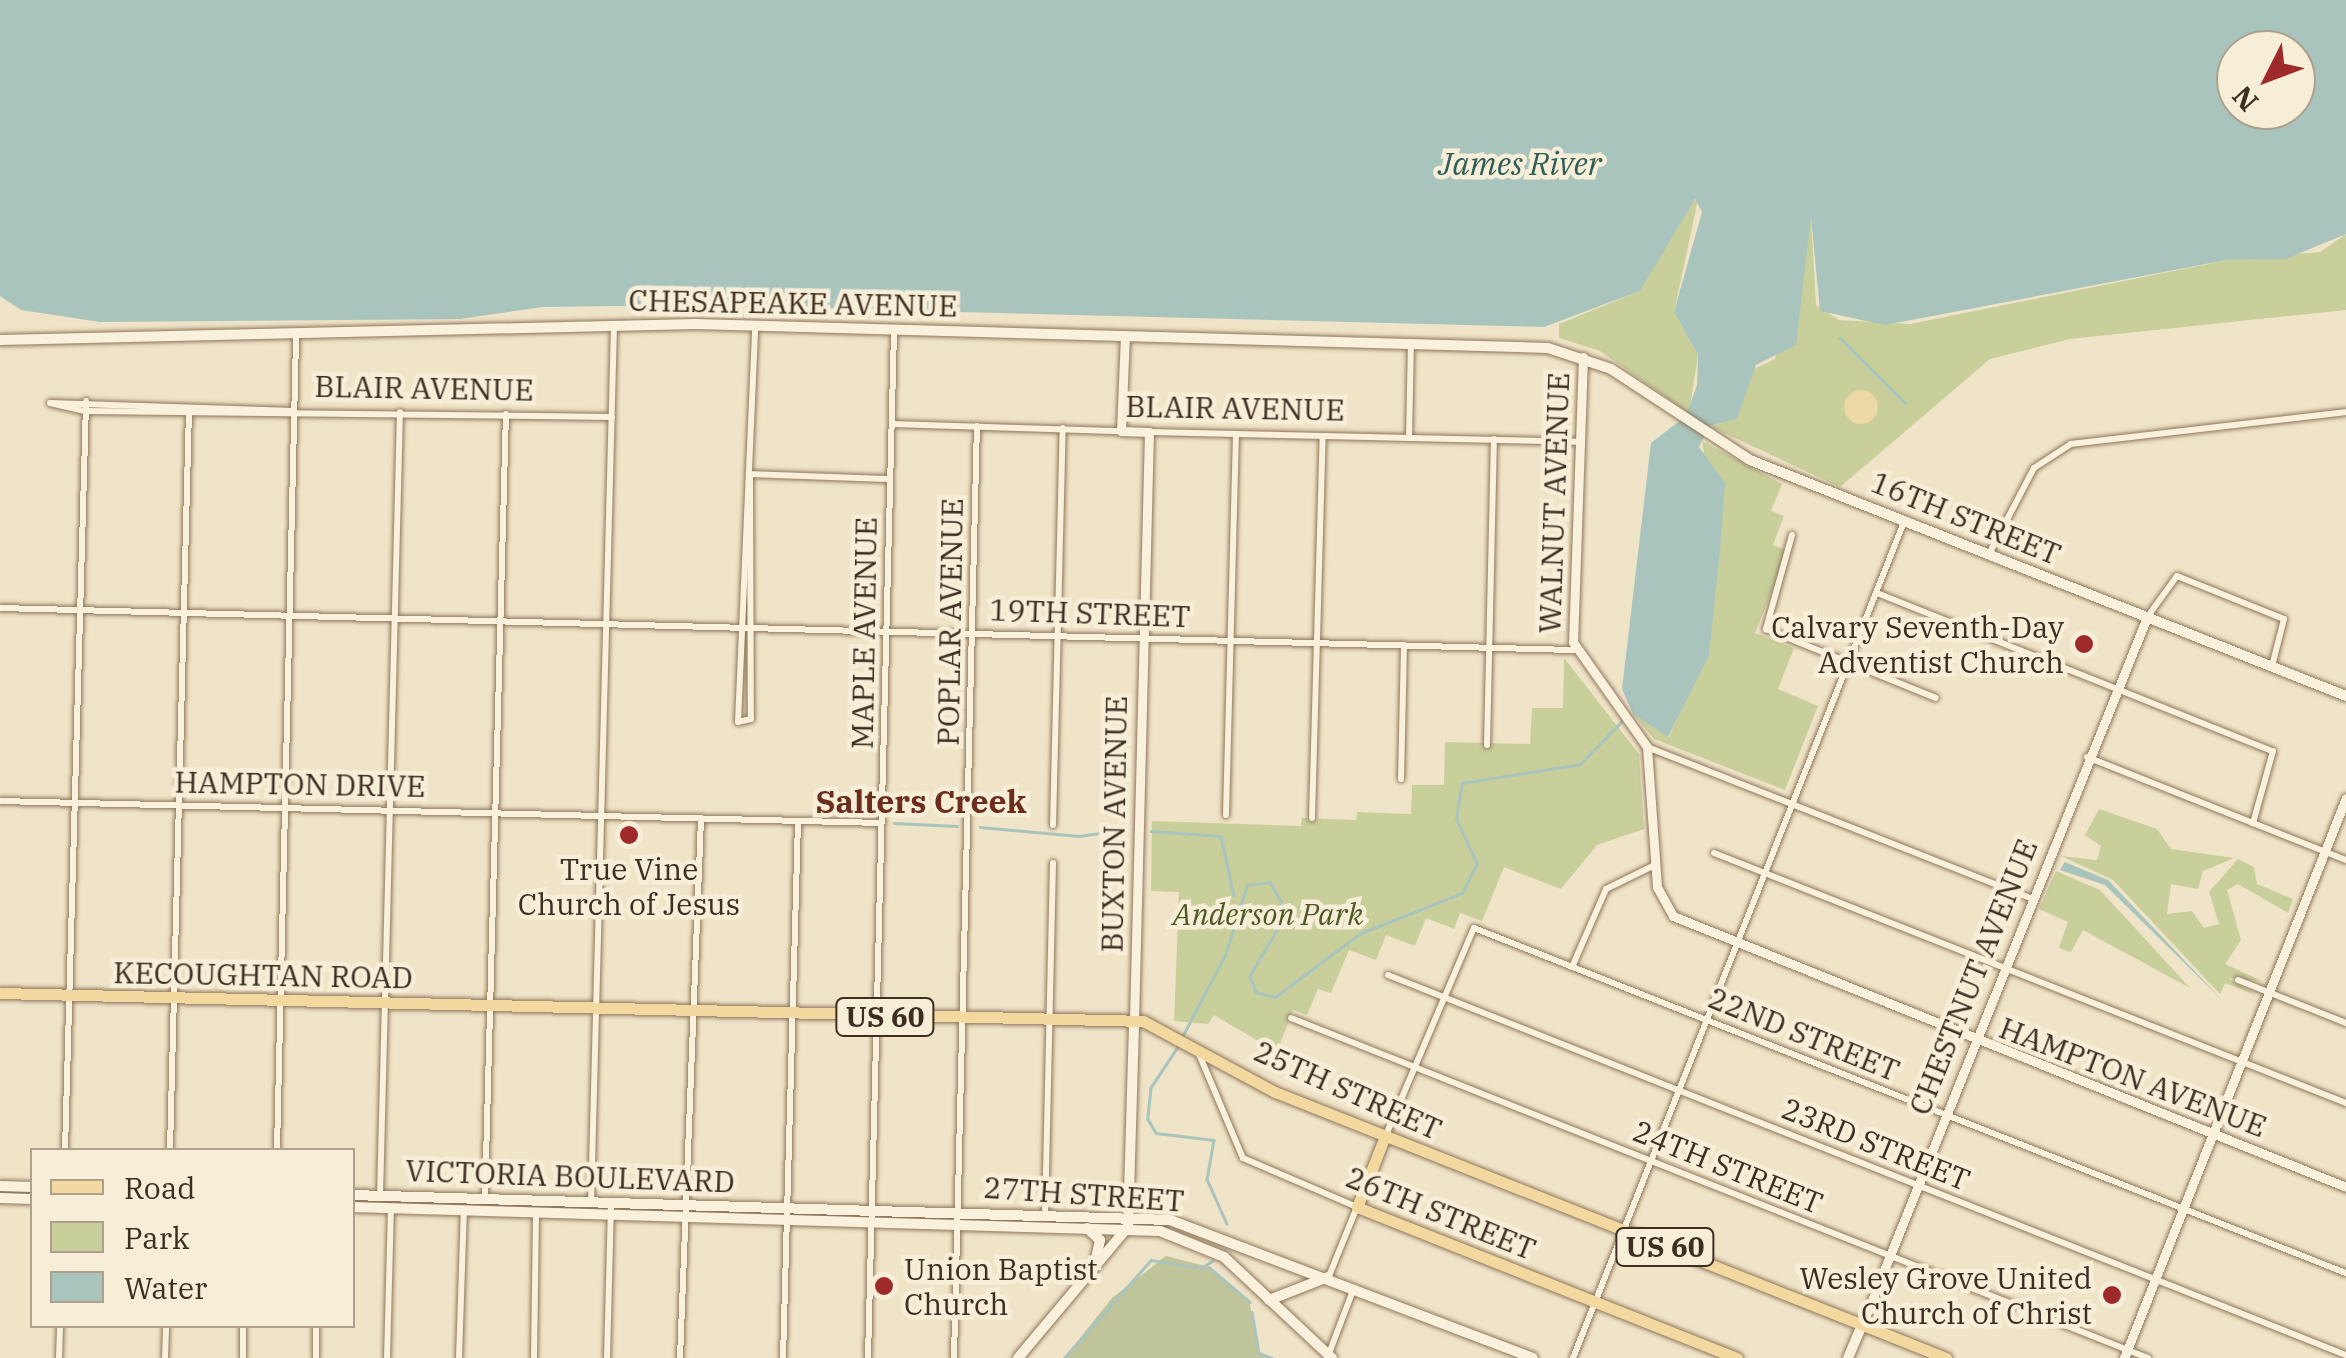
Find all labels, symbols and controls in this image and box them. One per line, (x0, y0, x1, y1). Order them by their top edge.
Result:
north arrow (2216, 30, 2316, 130)
text: N (2224, 78, 2266, 120)
water label: James River (1438, 144, 1602, 182)
street label: CHESAPEAKE AVENUE (628, 282, 958, 324)
street label: BLAIR AVENUE (314, 368, 534, 408)
street label: WALNUT AVENUE (1531, 372, 1577, 634)
street label: BLAIR AVENUE (1125, 388, 1345, 428)
street label: 16TH STREET (1866, 464, 2066, 572)
street label: POPLAR AVENUE (930, 498, 970, 746)
street label: MAPLE AVENUE (844, 517, 884, 749)
street label: 19TH STREET (989, 592, 1191, 634)
place label: Calvary Seventh-Day Adventist Church (1771, 609, 2064, 680)
marker: Calvary Seventh-Day Adventist Church (2073, 633, 2095, 655)
street label: BUXTON AVENUE (1094, 695, 1134, 953)
street label: HAMPTON DRIVE (174, 764, 426, 804)
district label: Salters Creek (815, 782, 1027, 820)
marker: True Vine Church of Jesus (618, 824, 640, 846)
street label: CHESTNUT AVENUE (1901, 834, 2045, 1120)
place label: True Vine Church of Jesus (518, 851, 740, 922)
park label: Anderson Park (1173, 896, 1363, 932)
street label: KECOUGHTAN ROAD (113, 954, 413, 996)
street label: 22ND STREET (1703, 979, 1905, 1089)
road number: US 60 (835, 994, 935, 1040)
street label: HAMPTON AVENUE (1994, 1009, 2272, 1145)
street label: 25TH STREET (1249, 1033, 1447, 1147)
street label: 23RD STREET (1777, 1090, 1975, 1198)
street label: 24TH STREET (1628, 1113, 1828, 1221)
legend (30, 1148, 355, 1328)
street label: VICTORIA BOULEVARD (405, 1152, 735, 1200)
street label: 26TH STREET (1341, 1159, 1541, 1267)
text: Road (124, 1168, 196, 1207)
street label: 27TH STREET (982, 1169, 1186, 1219)
text: Park (124, 1218, 190, 1257)
road number: US 60 (1615, 1224, 1715, 1270)
place label: Union Baptist Church (904, 1251, 1098, 1322)
place label: Wesley Grove United Church of Christ (1800, 1260, 2092, 1330)
text: Water (124, 1268, 207, 1307)
marker: Union Baptist Church (873, 1275, 895, 1297)
marker: Wesley Grove United Church of Christ (2101, 1284, 2123, 1306)

